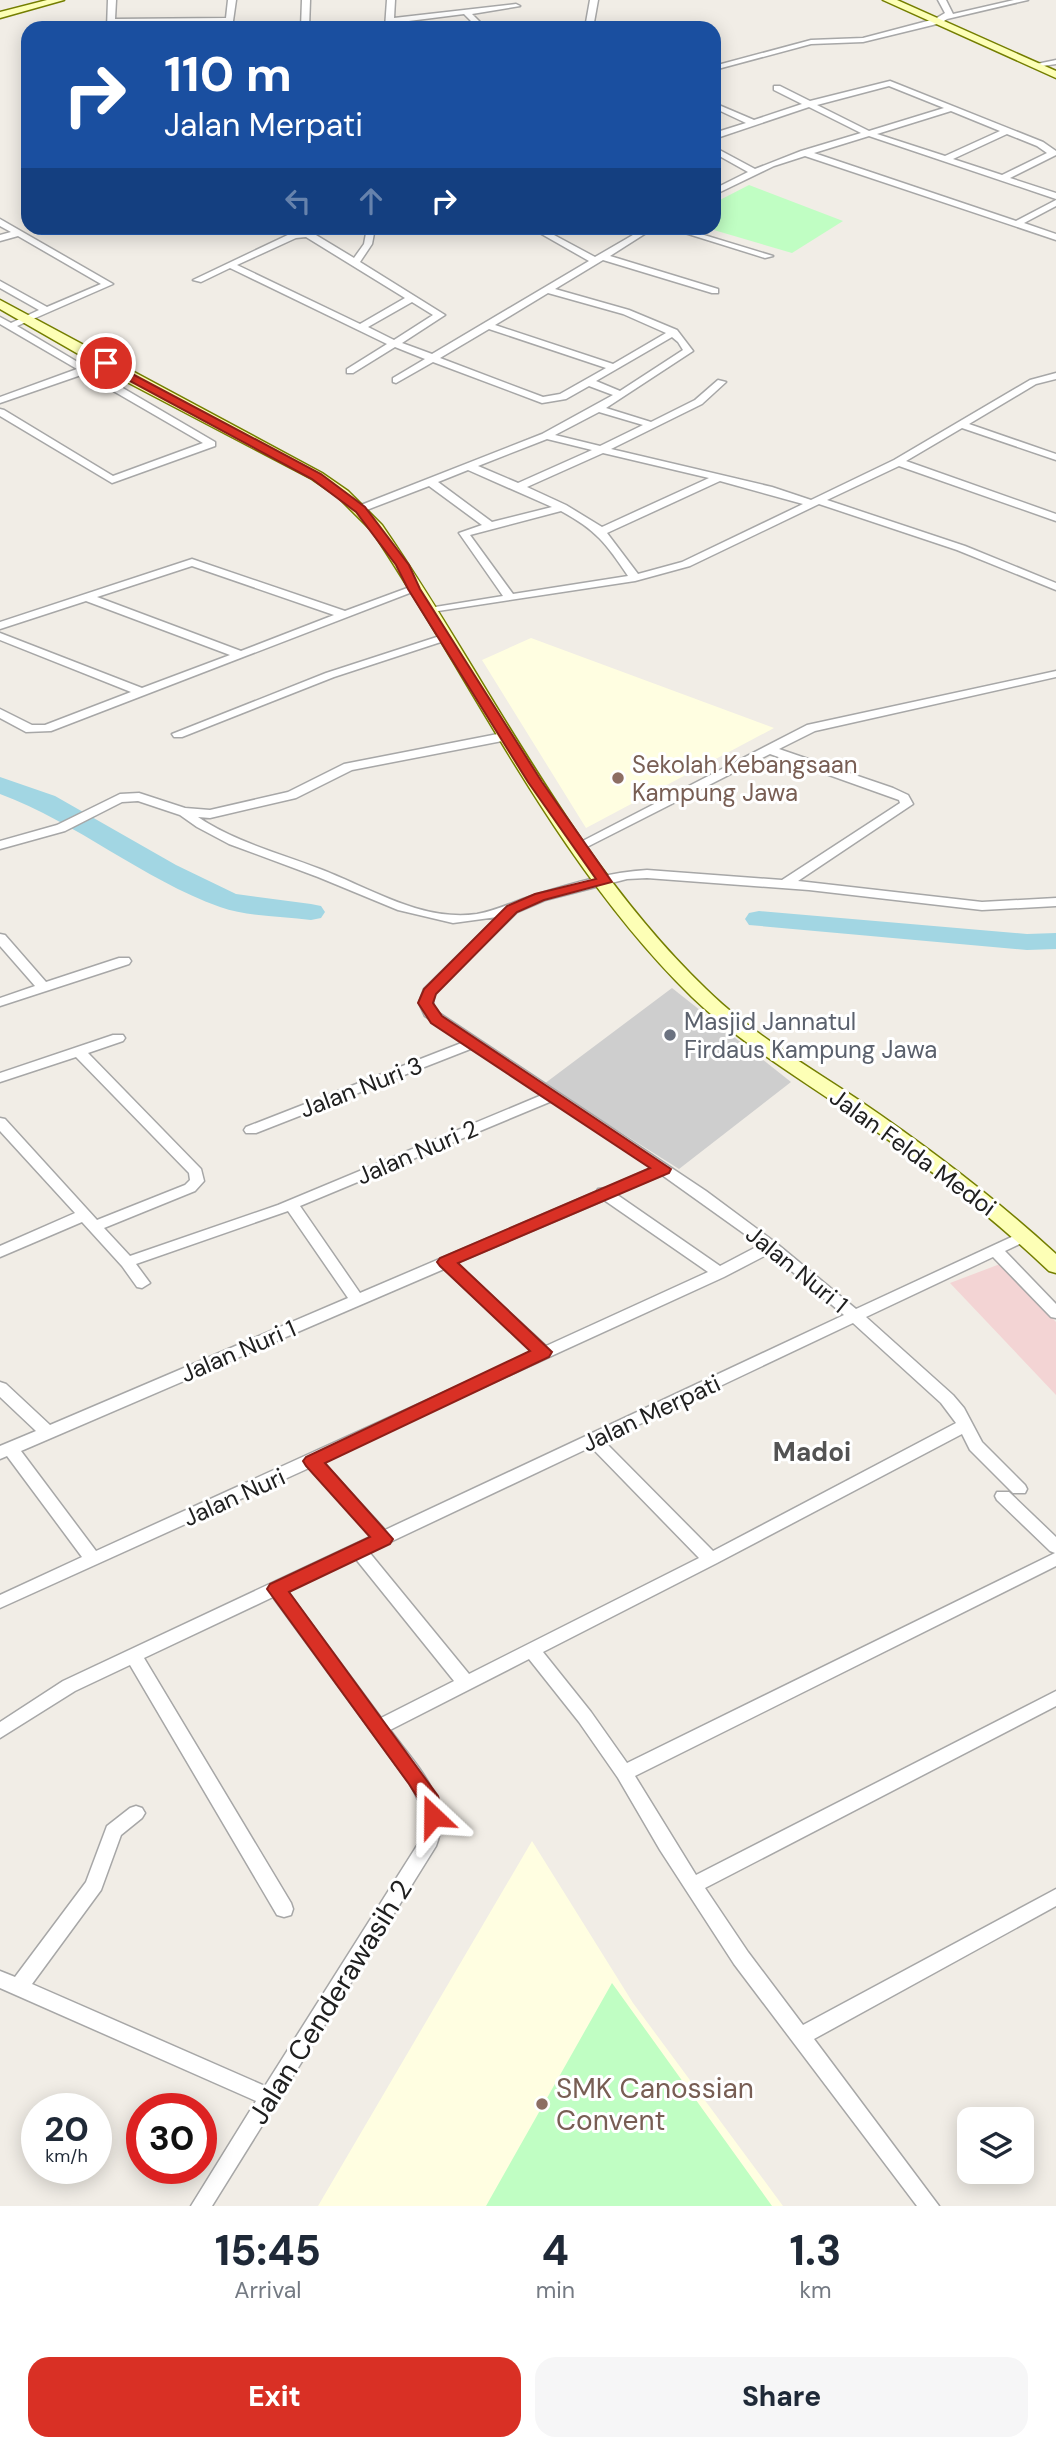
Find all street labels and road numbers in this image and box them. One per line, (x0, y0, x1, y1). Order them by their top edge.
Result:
street label: Jalan Nuri 3 (295, 1049, 427, 1125)
street label: Jalan Felda Medoi (824, 1081, 1002, 1223)
street label: Jalan Nuri 2 (352, 1113, 482, 1191)
street label: Jalan Nuri 1 (740, 1218, 854, 1320)
street label: Jalan Nuri 1 (176, 1313, 300, 1389)
street label: Jalan Merpati (577, 1367, 725, 1459)
street label: Jalan Nuri (178, 1461, 290, 1533)
street label: Jalan Cenderawasih 2 (240, 1873, 420, 2131)

